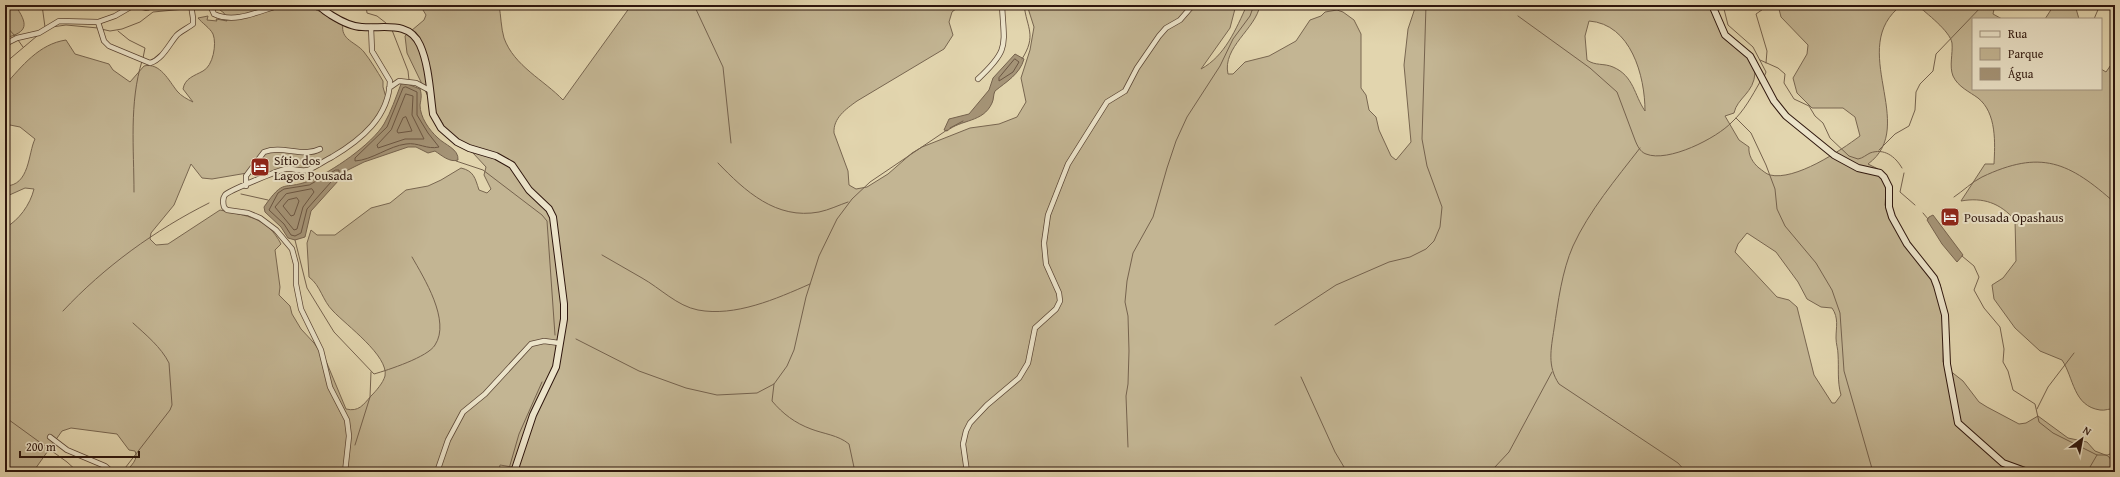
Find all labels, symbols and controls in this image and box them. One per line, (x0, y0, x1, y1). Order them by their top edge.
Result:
legend (1972, 18, 2102, 90)
text: Rua (2008, 25, 2027, 42)
text: Parque (2008, 45, 2044, 62)
text: Água (2008, 65, 2034, 82)
place label: Sítio dos Lagos Pousada (274, 151, 354, 185)
hotel icon: Sítio dos Lagos Pousada (249, 156, 271, 178)
hotel icon: Pousada Opashaus (1939, 206, 1961, 228)
place label: Pousada Opashaus (1964, 208, 2064, 227)
north arrow (2062, 419, 2102, 459)
text: N (2080, 422, 2095, 440)
scale bar (20, 433, 139, 459)
text: 200 m (26, 438, 56, 455)

